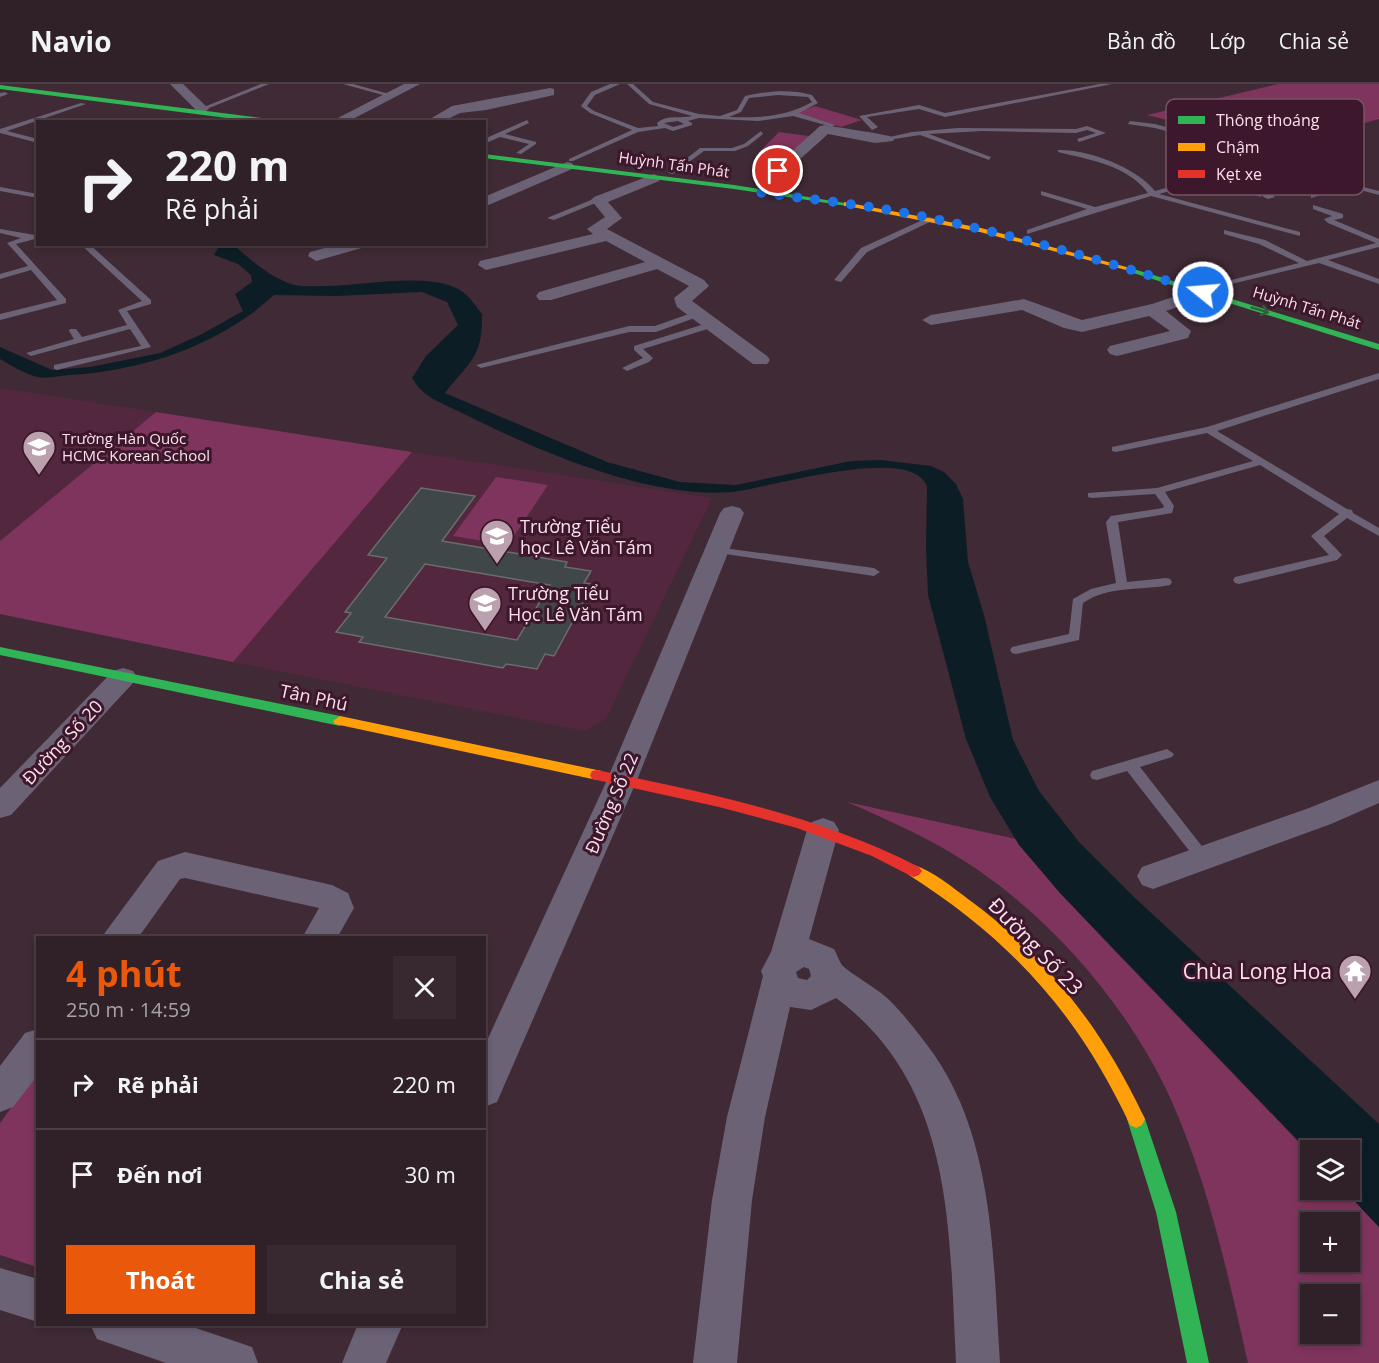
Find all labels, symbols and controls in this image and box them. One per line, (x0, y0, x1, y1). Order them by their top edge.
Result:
text: Navio (30, 22, 111, 60)
text: Bản đồ (1107, 27, 1176, 55)
text: Lớp (1209, 27, 1246, 55)
text: Chia sẻ (1279, 27, 1349, 55)
legend (1166, 99, 1364, 195)
text: Thông thoáng (1216, 109, 1320, 131)
text: 220 m (165, 136, 289, 193)
text: Chậm (1216, 136, 1260, 158)
icon: right (66, 144, 144, 222)
pin (752, 145, 803, 196)
street label: Huỳnh Tấn Phát (617, 146, 731, 182)
icon: arrive (761, 154, 794, 187)
text: Kẹt xe (1216, 163, 1262, 185)
text: Rẽ phải (165, 190, 259, 227)
position arrow (1171, 260, 1235, 324)
street label: Huỳnh Tấn Phát (1251, 281, 1363, 333)
one-way arrow (1250, 305, 1269, 316)
place label: Trường Hàn Quốc HCMC Korean School (62, 428, 210, 465)
school or university icon: Trường Hàn Quốc HCMC Korean School (21, 429, 57, 476)
place label: Trường Tiểu học Lê Văn Tám (520, 514, 652, 559)
school or university icon: Trường Tiểu học Lê Văn Tám (479, 518, 515, 565)
place label: Trường Tiểu Học Lê Văn Tám (508, 581, 643, 626)
school or university icon: Trường Tiểu Học Lê Văn Tám (467, 585, 503, 632)
street label: Tân Phú (278, 678, 350, 716)
street label: Đường Số 20 (17, 695, 107, 789)
street label: Đường Số 22 (579, 749, 643, 857)
street label: Đường Số 23 (982, 891, 1090, 1001)
text: 4 phút (66, 949, 182, 998)
temple icon: Chùa Long Hoa (1337, 953, 1373, 1000)
button: close (393, 956, 456, 1019)
place label: Chùa Long Hoa (1183, 957, 1332, 985)
text: 250 m · 14:59 (66, 996, 191, 1023)
icon: right (66, 1068, 99, 1101)
text: Rẽ phải (117, 1069, 199, 1099)
text: 220 m (392, 1069, 456, 1099)
map controls (1300, 1140, 1360, 1344)
button: layers (1300, 1140, 1360, 1200)
icon: arrive (66, 1158, 99, 1191)
text: Đến nơi (117, 1159, 203, 1189)
text: 30 m (405, 1159, 456, 1189)
button: + (1300, 1212, 1360, 1272)
button: Thoát (66, 1245, 255, 1314)
button: Chia sẻ (267, 1245, 456, 1314)
button: − (1300, 1284, 1360, 1344)

